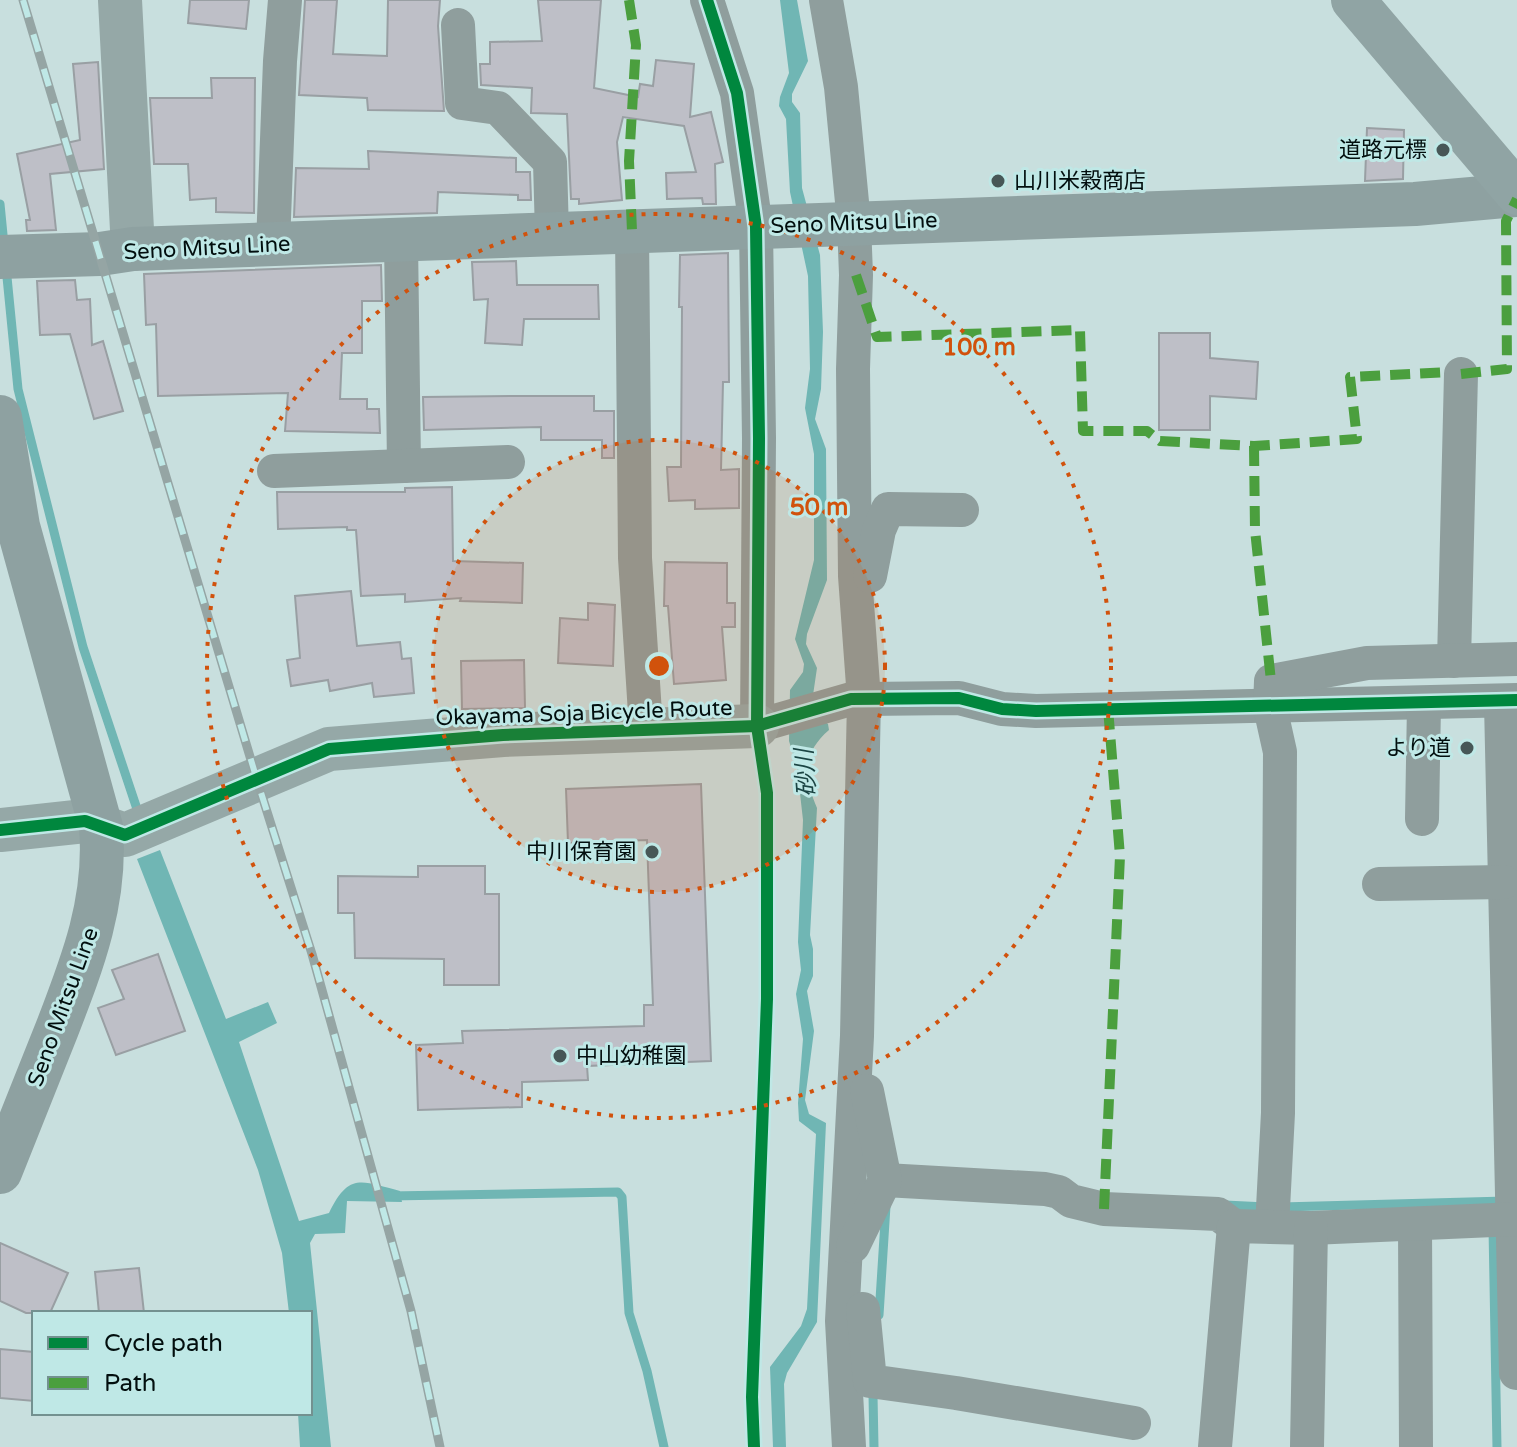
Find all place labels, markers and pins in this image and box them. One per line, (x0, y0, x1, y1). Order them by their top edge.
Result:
place label: 道路元標 (1339, 137, 1427, 163)
marker: 道路元標 (1434, 141, 1452, 159)
place label: 山川米穀商店 (1014, 168, 1146, 194)
marker: 山川米穀商店 (989, 172, 1007, 190)
centre of rings (645, 652, 673, 680)
place label: より道 (1385, 735, 1451, 761)
marker: より道 (1458, 739, 1476, 757)
place label: 中川保育園 (526, 839, 636, 865)
marker: 中川保育園 (643, 843, 661, 861)
place label: 中山幼稚園 (576, 1043, 686, 1069)
marker: 中山幼稚園 (551, 1047, 569, 1065)

